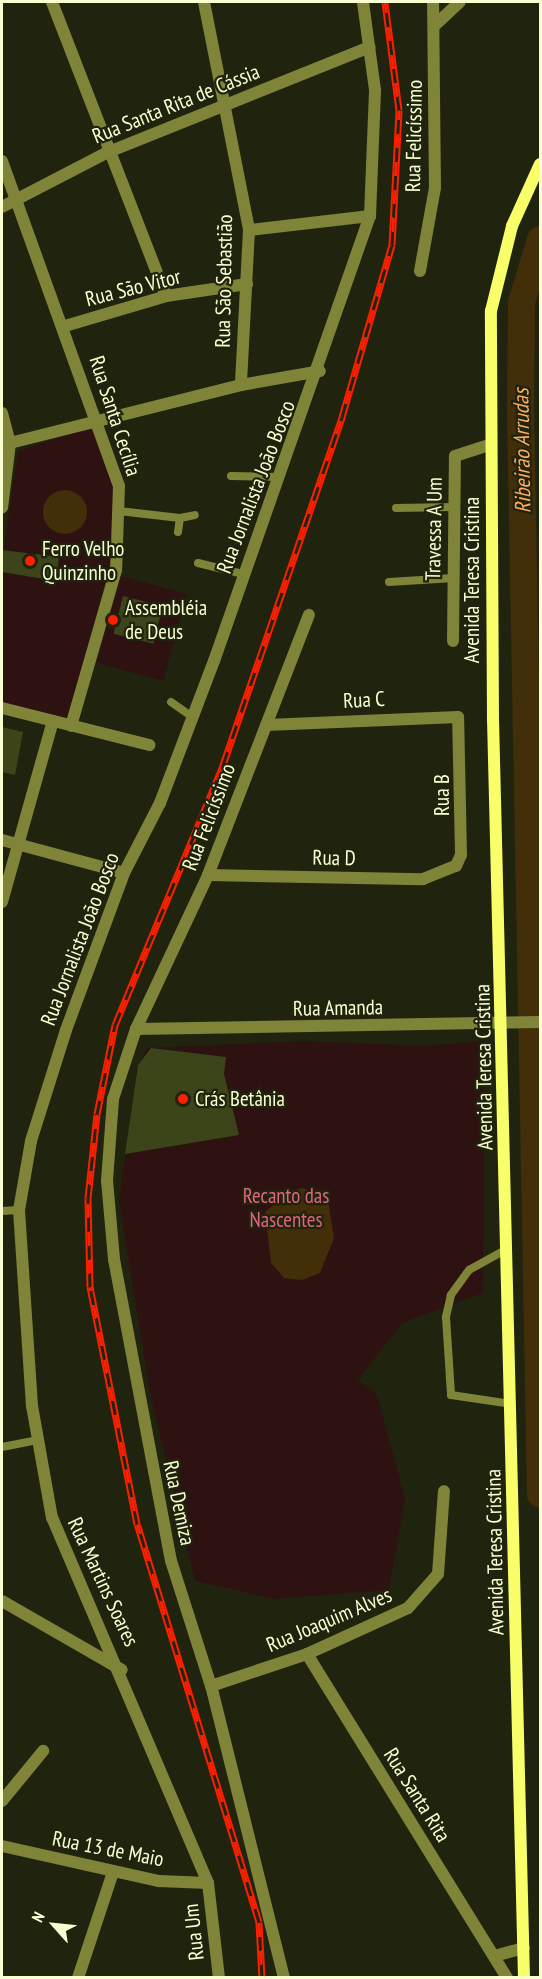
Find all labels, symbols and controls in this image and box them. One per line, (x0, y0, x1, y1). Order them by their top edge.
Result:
street label: Rua Santa Rita de Cássia (89, 59, 263, 149)
street label: Rua Felicíssimo (400, 80, 428, 192)
street label: Rua São Sebastião (210, 214, 238, 348)
street label: Rua São Vitor (83, 264, 183, 312)
street label: Rua Santa Cecília (84, 353, 146, 479)
water label: Ribeirão Arrudas (508, 388, 536, 514)
street label: Rua Jornalista João Bosco (211, 397, 301, 577)
street label: Travessa A Um (420, 476, 448, 582)
street label: Avenida Teresa Cristina (459, 497, 485, 663)
place label: Ferro Velho Quinzinho (42, 536, 125, 586)
marker: Ferro Velho Quinzinho (23, 554, 37, 568)
place label: Assembléia de Deus (125, 595, 207, 645)
marker: Assembléia de Deus (106, 613, 120, 627)
street label: Rua C (343, 686, 385, 714)
street label: Rua Felicíssimo (177, 760, 241, 874)
street label: Rua B (429, 774, 455, 816)
street label: Rua D (312, 845, 356, 871)
street label: Rua Jornalista João Bosco (35, 849, 125, 1029)
street label: Avenida Teresa Cristina (470, 983, 498, 1151)
street label: Rua Amanda (292, 995, 384, 1021)
place label: Crás Betânia (195, 1086, 285, 1112)
marker: Crás Betânia (176, 1092, 190, 1106)
park label: Recanto das Nascentes (243, 1183, 329, 1233)
street label: Rua Demiza (158, 1458, 200, 1548)
street label: Avenida Teresa Cristina (481, 1468, 509, 1636)
street label: Rua Martins Soares (62, 1514, 144, 1650)
street label: Rua Joaquim Alves (262, 1582, 396, 1658)
street label: Rua Santa Rita (378, 1743, 456, 1847)
street label: Rua 13 de Maio (50, 1826, 166, 1872)
north arrow (24, 1895, 84, 1955)
street label: Rua Um (179, 1903, 209, 1961)
text: N (27, 1908, 49, 1925)

